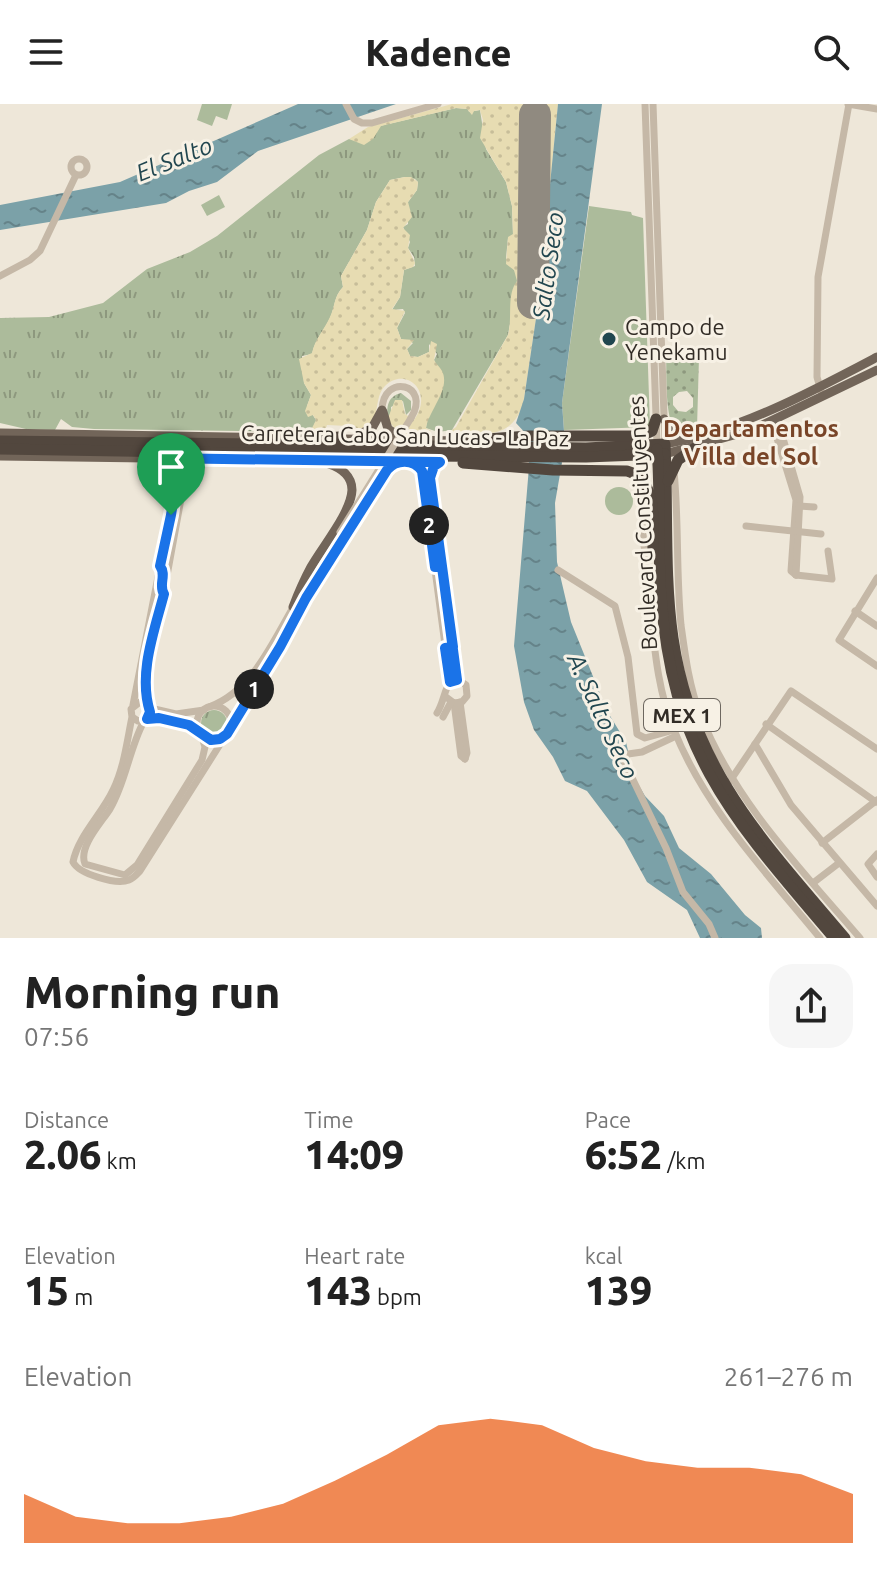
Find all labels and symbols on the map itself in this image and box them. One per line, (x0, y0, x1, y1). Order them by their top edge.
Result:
water label: El Salto (132, 132, 216, 186)
water label: Salto Seco (527, 211, 569, 322)
place label: Campo de Yenekamu (625, 314, 728, 364)
marker: Campo de Yenekamu (600, 330, 618, 348)
street label: Boulevard Constituyentes (623, 395, 661, 651)
district label: Departamentos Villa del Sol (663, 415, 839, 470)
street label: Carretera Cabo San Lucas - La Paz (241, 420, 569, 450)
pin (137, 433, 205, 515)
pin: 2 (409, 505, 449, 545)
water label: A. Salto Seco (562, 648, 644, 783)
pin: 1 (234, 669, 274, 709)
road number: MEX 1 (644, 699, 720, 731)

